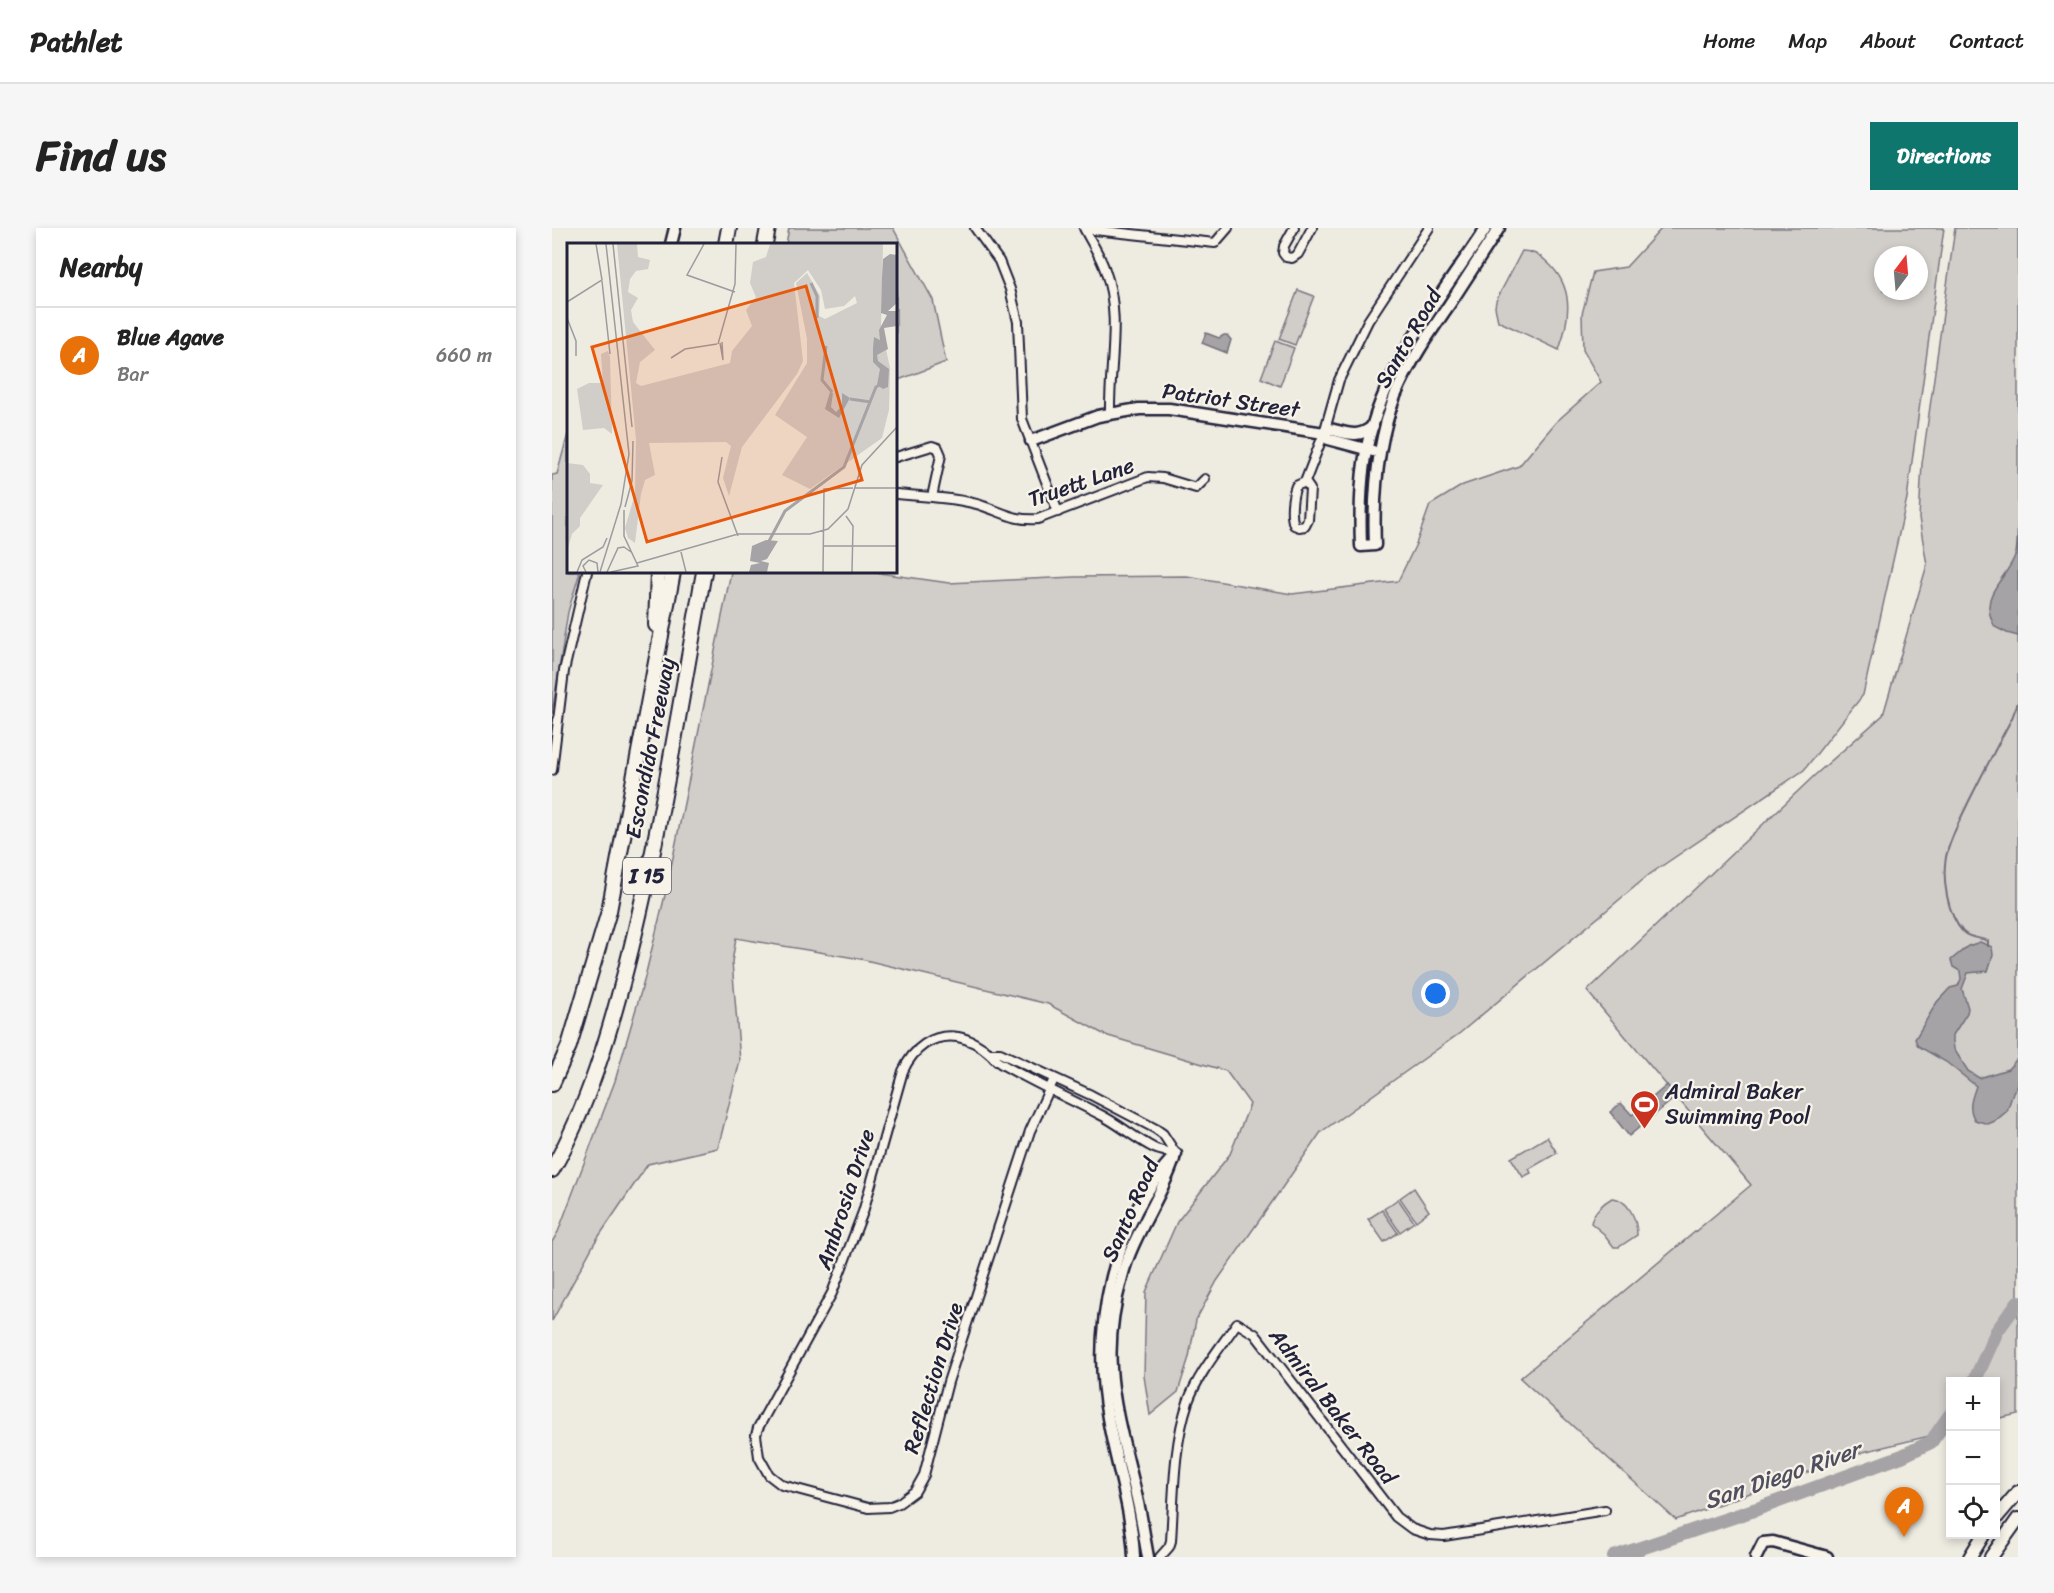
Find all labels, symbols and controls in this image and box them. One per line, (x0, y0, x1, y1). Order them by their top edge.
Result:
text: Pathlet (30, 17, 123, 66)
text: Home (1703, 22, 1755, 60)
text: Map (1788, 22, 1827, 60)
text: About (1860, 22, 1917, 60)
text: Contact (1950, 22, 2024, 60)
text: Find us (36, 119, 166, 193)
button: Directions (1870, 122, 2018, 190)
inset map (567, 243, 897, 573)
text: Nearby (60, 244, 142, 290)
north arrow (1874, 246, 1928, 300)
street label: Santo Road (1364, 279, 1453, 395)
text: Blue Agave (117, 318, 224, 357)
text: A (73, 338, 86, 373)
text: 660 m (436, 338, 492, 373)
text: Bar (117, 357, 148, 392)
street label: Patriot Street (1160, 371, 1303, 429)
street label: Truett Lane (1022, 446, 1140, 518)
street label: Escondido Freeway (613, 654, 687, 842)
road number: I 15 (623, 858, 671, 894)
your location (1421, 979, 1450, 1008)
place label: Admiral Baker Swimming Pool (1664, 1072, 1811, 1136)
sports icon: Admiral Baker Swimming Pool (1628, 1088, 1660, 1130)
street label: Ambrosia Drive (804, 1124, 886, 1275)
street label: Santo Road (1090, 1150, 1171, 1268)
street label: Reflection Drive (891, 1297, 975, 1459)
street label: Admiral Baker Road (1258, 1318, 1408, 1494)
map controls (1946, 1377, 2000, 1539)
button: + (1946, 1377, 2000, 1431)
water label: San Diego River (1698, 1427, 1870, 1521)
button: − (1946, 1431, 2000, 1485)
button: locate (1946, 1485, 2000, 1539)
pin: A (1884, 1488, 1924, 1537)

